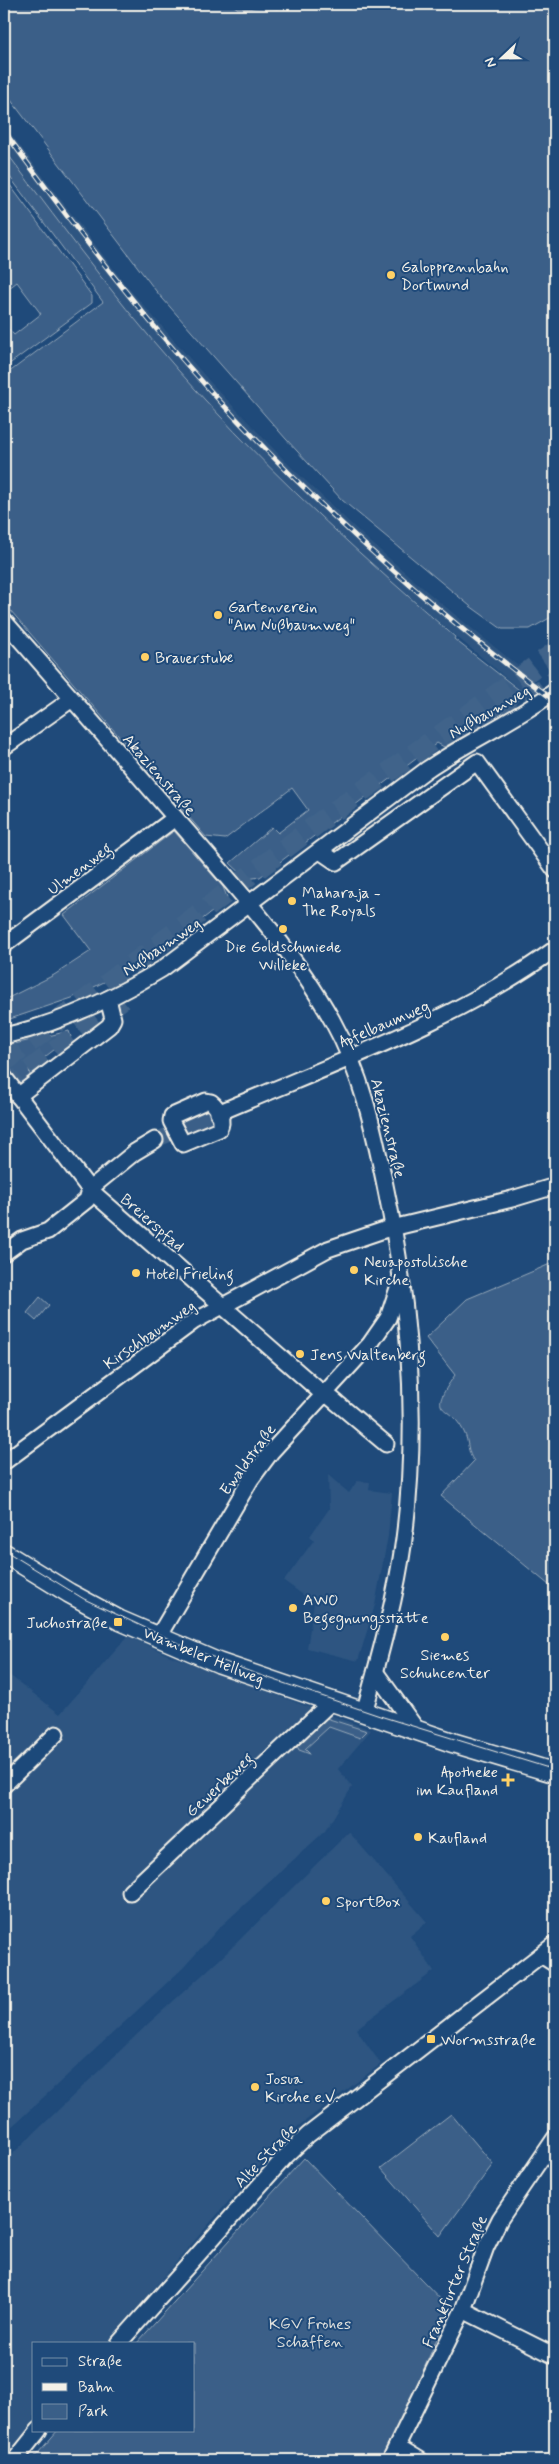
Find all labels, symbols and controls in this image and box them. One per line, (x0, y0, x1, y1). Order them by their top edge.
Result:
north arrow (476, 32, 526, 82)
text: N (481, 55, 501, 70)
place label: Galopprennbahn Dortmund (401, 257, 509, 296)
marker: Galopprennbahn Dortmund (385, 269, 397, 281)
place label: Gartenverein "Am Nußbaumweg" (228, 597, 355, 636)
marker: Gartenverein "Am Nußbaumweg" (212, 609, 224, 621)
place label: Brauerstube (155, 648, 234, 669)
marker: Brauerstube (139, 651, 151, 663)
street label: Nußbaumweg (445, 680, 534, 744)
street label: Akazienstraße (118, 730, 200, 820)
street label: Ulmenweg (43, 838, 117, 901)
place label: Maharaja - The Royals (302, 883, 381, 922)
marker: Maharaja - The Royals (286, 895, 298, 907)
street label: Nußbaumweg (118, 913, 205, 981)
marker: Die Goldschmiede Willeke (277, 923, 289, 935)
place label: Die Goldschmiede Willeke (224, 937, 342, 976)
street label: Apfelbaumweg (336, 996, 433, 1054)
street label: Akazienstraße (365, 1076, 410, 1180)
street label: Breierspfad (115, 1189, 189, 1257)
place label: Neuapostolische Kirche (364, 1252, 468, 1291)
place label: Hotel Frieling (146, 1264, 234, 1286)
marker: Neuapostolische Kirche (348, 1264, 360, 1276)
marker: Hotel Frieling (130, 1267, 142, 1279)
street label: Kirschbaumweg (100, 1296, 200, 1375)
place label: Jens Waltenberg (310, 1345, 426, 1367)
marker: Jens Waltenberg (294, 1348, 306, 1360)
street label: Ewaldstraße (215, 1420, 281, 1500)
place label: AWO Begegnungsstätte (303, 1590, 429, 1630)
marker: AWO Begegnungsstätte (287, 1602, 299, 1614)
place label: Juchostraße (26, 1613, 108, 1634)
marker: Juchostraße (112, 1616, 124, 1628)
street label: Wambeler Hellweg (140, 1623, 267, 1690)
marker: Siemes Schuhcenter (439, 1631, 451, 1643)
place label: Siemes Schuhcenter (400, 1645, 490, 1684)
street label: Gewerbeweg (182, 1748, 259, 1823)
place label: Apotheke im Kaufland (416, 1762, 498, 1801)
marker: Apotheke im Kaufland (502, 1774, 514, 1786)
place label: Kaufland (428, 1828, 487, 1849)
marker: Kaufland (412, 1831, 424, 1843)
place label: SportBox (336, 1892, 400, 1913)
marker: SportBox (320, 1895, 332, 1907)
place label: Wormsstraße (441, 2030, 536, 2051)
marker: Wormsstraße (425, 2033, 437, 2045)
place label: Josua Kirche e.V. (265, 2069, 339, 2108)
marker: Josua Kirche e.V. (249, 2081, 261, 2093)
street label: Alte Straße (230, 2119, 302, 2193)
street label: Frankfurter Straße (418, 2212, 493, 2351)
park label: KGV Frohes Schaffen (269, 2314, 351, 2353)
legend (32, 2342, 195, 2432)
text: Straße (78, 2352, 122, 2372)
text: Bahn (78, 2378, 115, 2398)
text: Park (78, 2402, 108, 2422)

